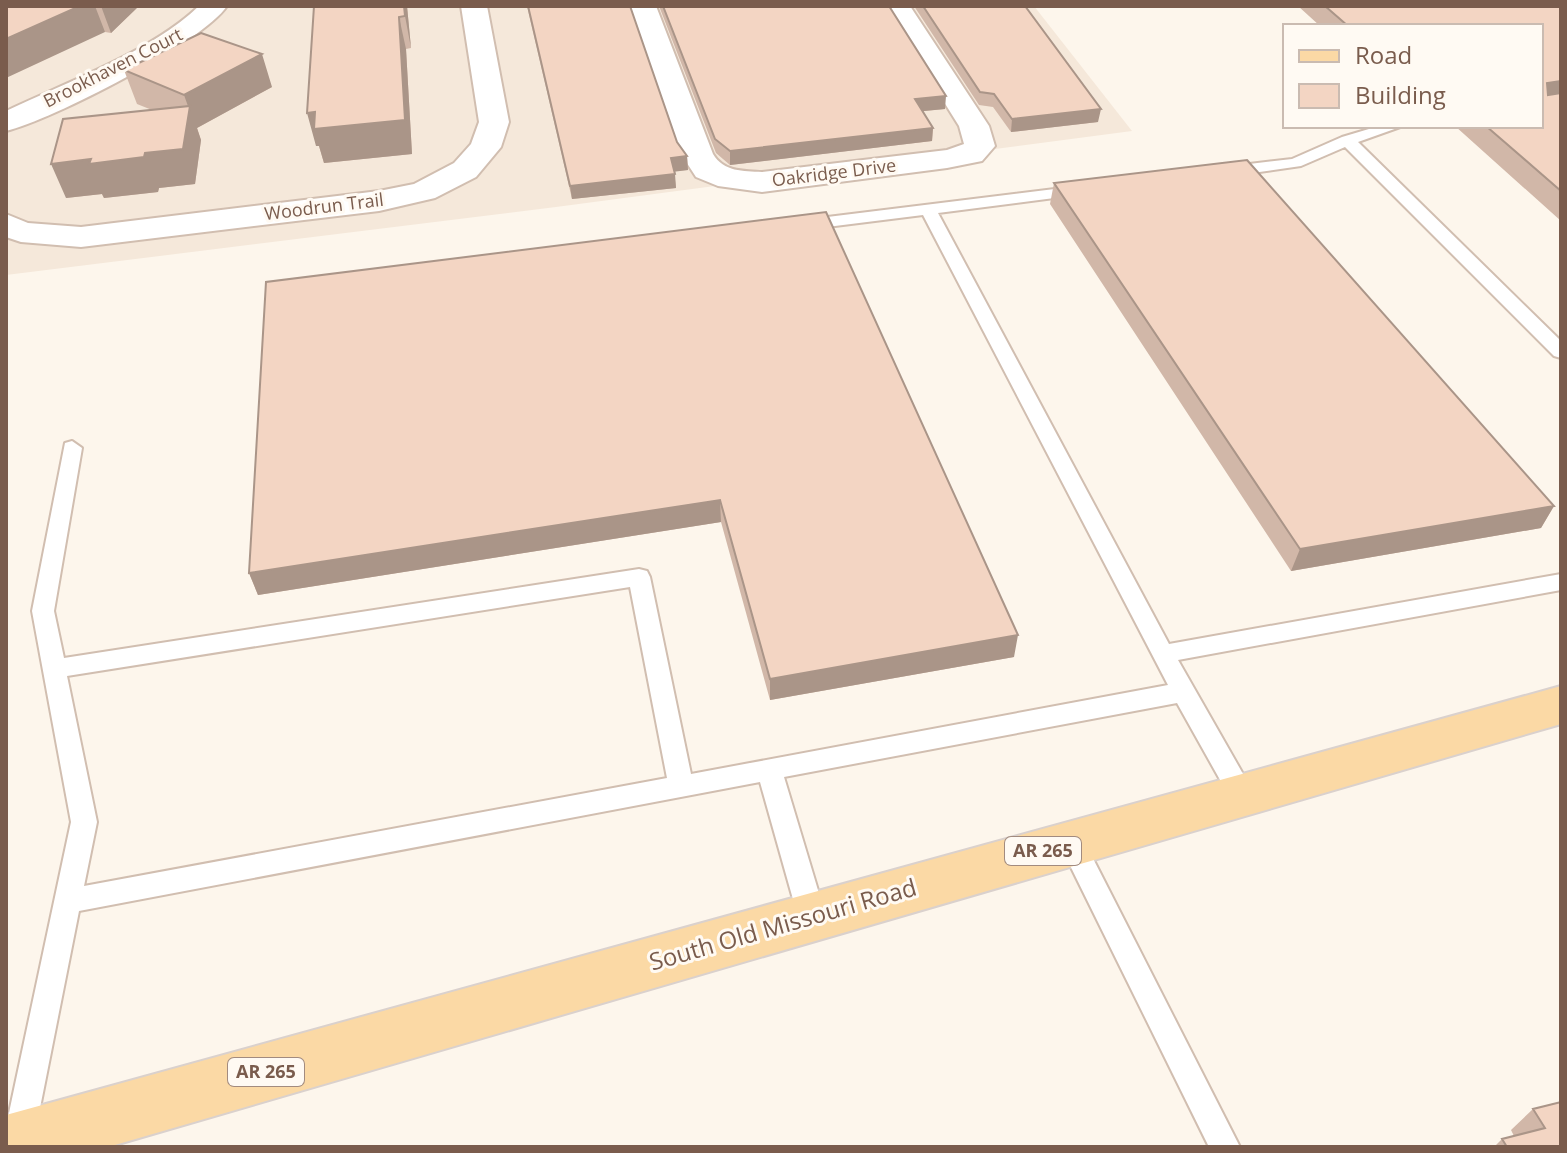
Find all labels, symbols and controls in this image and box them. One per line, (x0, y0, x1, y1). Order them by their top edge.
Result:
street label: Brookhaven Court (39, 22, 186, 113)
legend (1283, 24, 1543, 128)
text: Road (1355, 38, 1412, 71)
text: Building (1355, 78, 1446, 111)
street label: Oakridge Drive (770, 152, 897, 192)
street label: Woodrun Trail (263, 187, 385, 225)
road number: AR 265 (1005, 837, 1081, 865)
street label: South Old Missouri Road (645, 870, 920, 978)
road number: AR 265 (228, 1058, 304, 1086)

